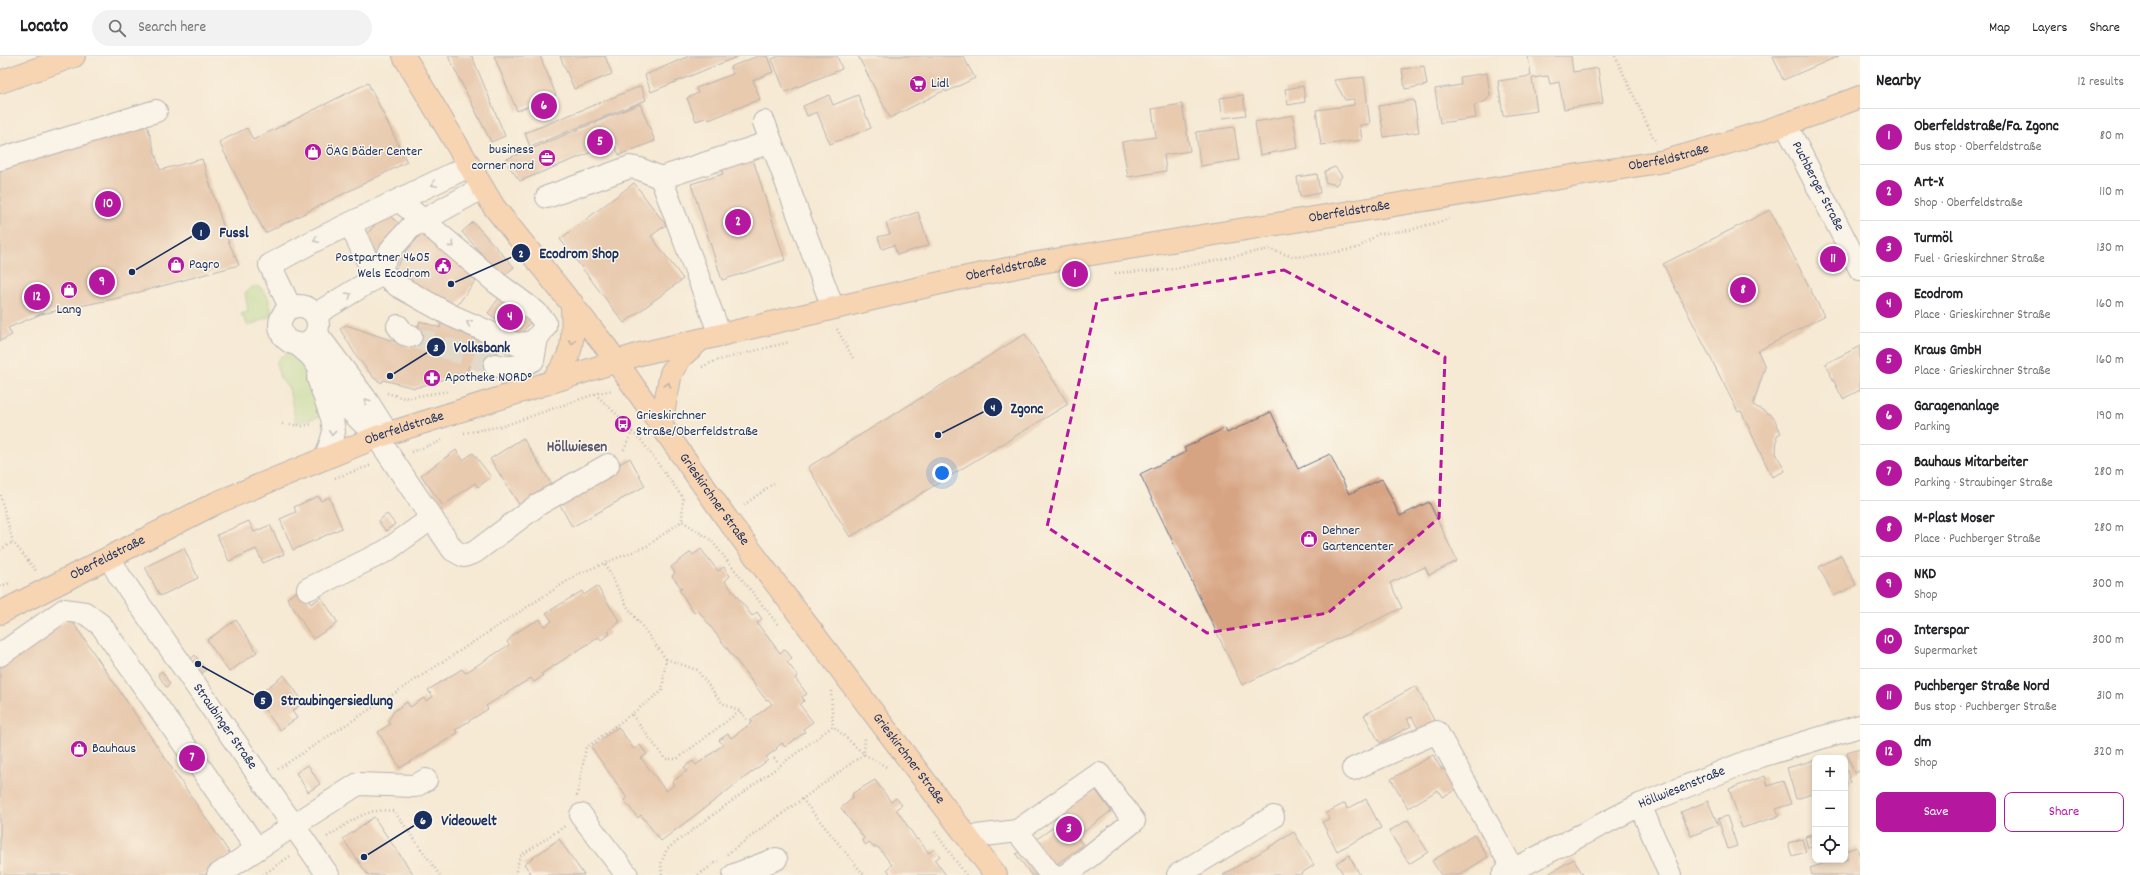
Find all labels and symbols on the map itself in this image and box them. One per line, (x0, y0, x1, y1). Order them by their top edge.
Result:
supermarket icon: Lidl (908, 74, 928, 94)
place label: Lidl (931, 74, 950, 94)
pin: 6 (531, 91, 557, 121)
pin: 5 (587, 127, 613, 157)
street label: Puchberger Straße (1786, 138, 1849, 235)
street label: Oberfeldstraße (1627, 139, 1712, 177)
place label: business corner nord (471, 140, 534, 176)
shop icon: ÖAG Bäder Center (303, 142, 323, 162)
place label: ÖAG Bäder Center (326, 142, 423, 162)
office icon: business corner nord (537, 148, 557, 168)
one-way arrow (431, 179, 438, 186)
pin: 10 (95, 189, 121, 219)
street label: Oberfeldstraße (1307, 196, 1392, 229)
pin: 2 (725, 207, 751, 237)
callout: Fussl (191, 218, 256, 245)
text: Fussl (219, 223, 249, 245)
text: 1 (200, 225, 203, 242)
one-way arrow (313, 235, 321, 243)
callout: Ecodrom Shop (511, 239, 627, 266)
one-way arrow (447, 241, 454, 248)
text: Ecodrom Shop (539, 244, 619, 266)
pin: 11 (1820, 244, 1846, 274)
text: 2 (518, 246, 524, 263)
place label: Postpartner 4605 Wels Ecodrom (335, 248, 430, 284)
street label: Oberfeldstraße (964, 251, 1048, 287)
shop icon: Pagro (166, 255, 186, 275)
place label: Pagro (189, 255, 219, 275)
public building icon: Postpartner 4605 Wels Ecodrom (433, 256, 453, 276)
pin: 1 (1062, 259, 1088, 289)
pin: 9 (89, 267, 115, 297)
pin: 8 (1730, 275, 1756, 305)
shop icon: Lang (59, 280, 79, 300)
pin: 12 (24, 282, 50, 312)
one-way arrow (345, 292, 352, 299)
place label: Lang (57, 300, 81, 320)
pin: 4 (497, 302, 523, 332)
one-way arrow (465, 320, 473, 328)
callout: Volksbank (426, 333, 519, 360)
text: Volksbank (454, 338, 510, 360)
one-way arrow (568, 339, 577, 345)
text: 3 (433, 340, 439, 357)
pharmacy icon: Apotheke NORD° (422, 368, 442, 388)
place label: Apotheke NORD° (445, 368, 532, 388)
one-way arrow (663, 381, 672, 388)
callout: Zgonc (983, 394, 1052, 421)
one-way arrow (364, 398, 372, 405)
text: Zgonc (1011, 399, 1043, 421)
text: 4 (991, 400, 996, 417)
street label: Oberfeldstraße (362, 406, 446, 451)
place label: Grieskirchner Straße/Oberfeldstraße (636, 406, 758, 442)
bus stop icon: Grieskirchner Straße/Oberfeldstraße (613, 414, 633, 434)
one-way arrow (328, 430, 337, 436)
district label: Höllwiesen (547, 437, 607, 459)
street label: Grieskirchner Straße (674, 449, 754, 550)
your location (932, 463, 952, 483)
place label: Dehner Gartencenter (1322, 521, 1394, 557)
shop icon: Dehner Gartencenter (1299, 529, 1319, 549)
street label: Oberfeldstraße (67, 531, 149, 586)
street label: Straubinger Straße (188, 679, 262, 774)
callout: Straubingersiedlung (253, 686, 401, 713)
text: Straubingersiedlung (281, 691, 394, 713)
text: 5 (260, 693, 266, 710)
street label: Grieskirchner Straße (867, 709, 949, 809)
shop icon: Bauhaus (69, 739, 89, 759)
place label: Bauhaus (92, 739, 136, 759)
pin: 7 (179, 743, 205, 773)
street label: Höllwiesenstraße (1635, 761, 1728, 815)
callout: Videowelt (413, 806, 505, 833)
text: Videowelt (441, 811, 497, 833)
text: 6 (420, 813, 426, 830)
pin: 3 (1056, 814, 1082, 844)

